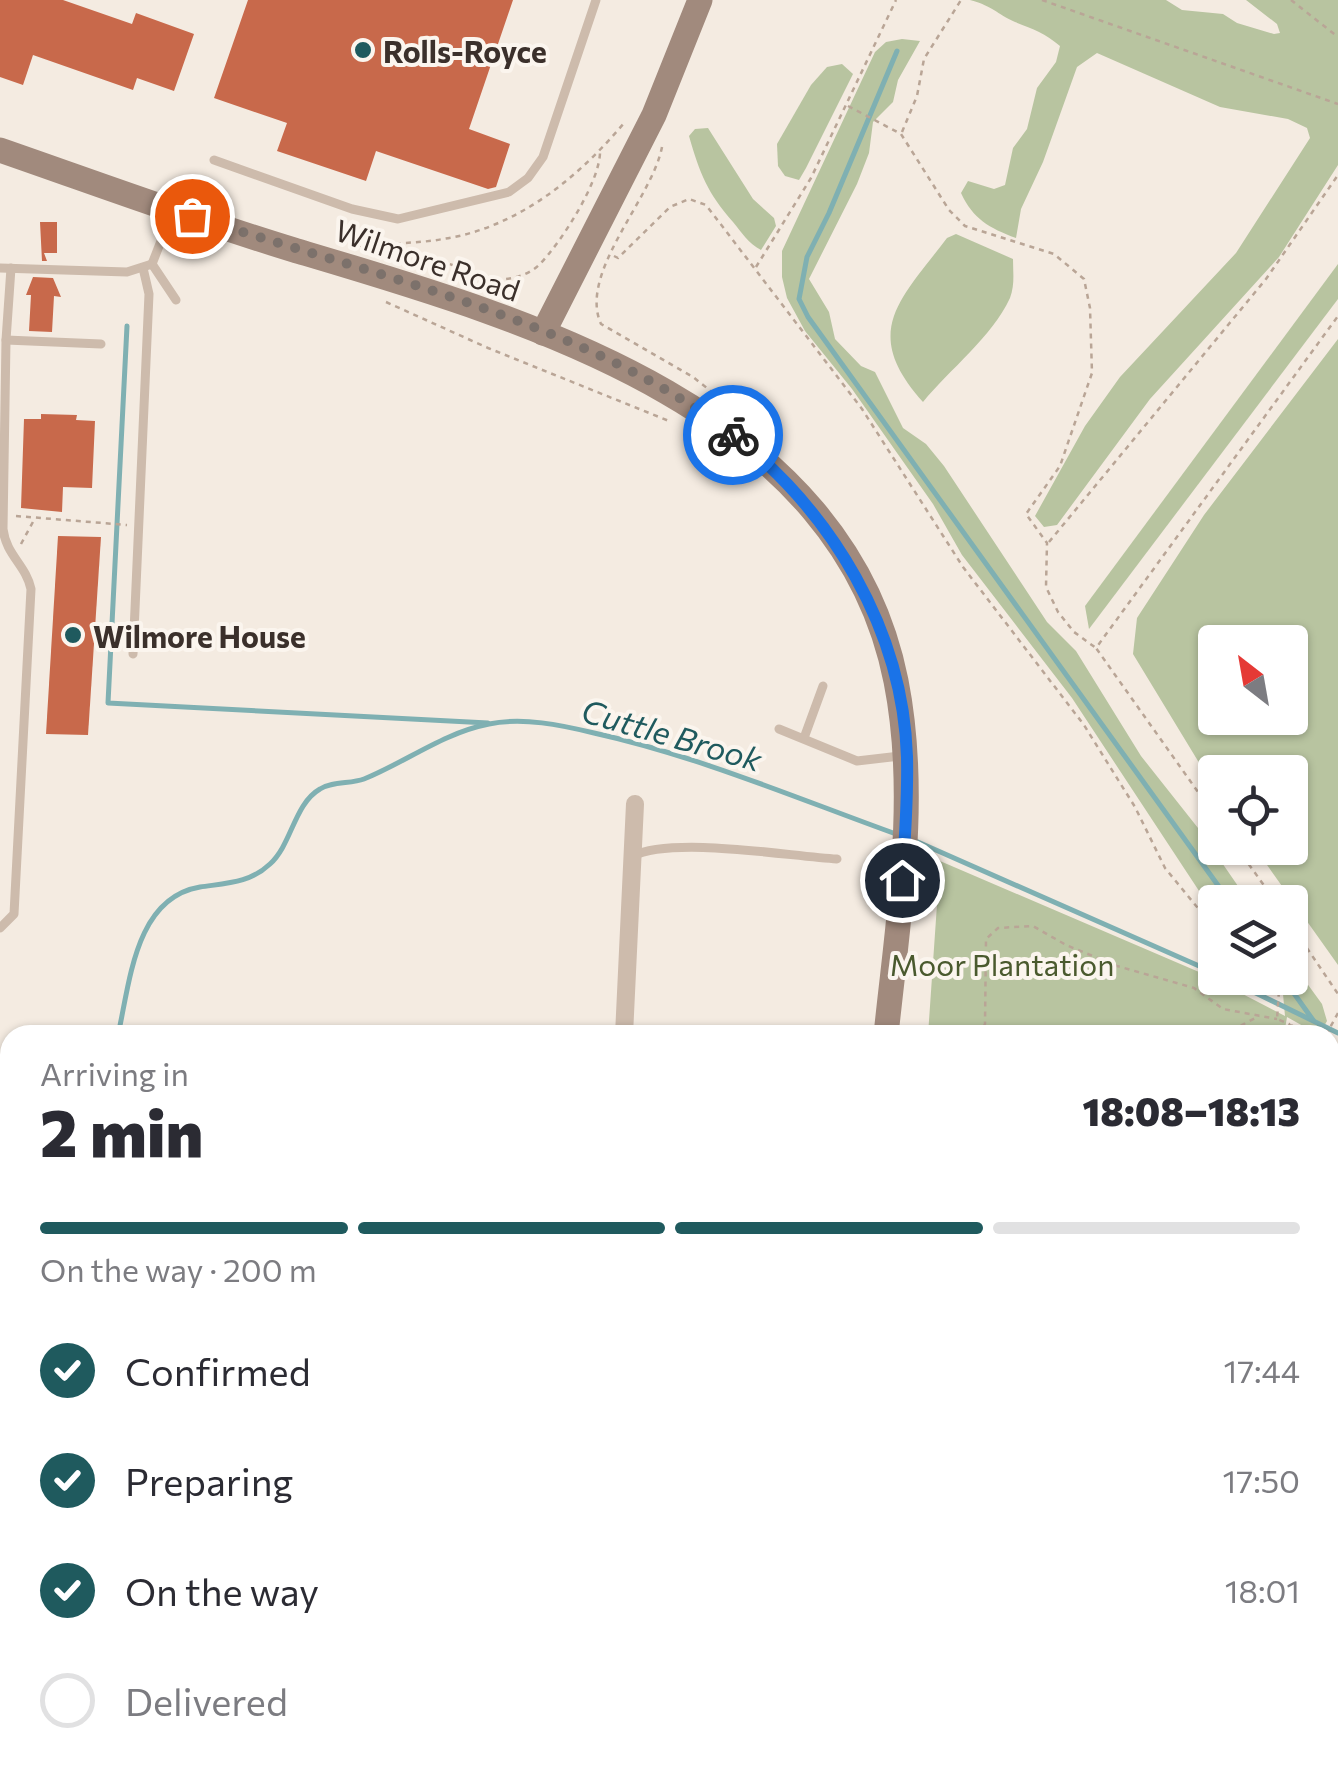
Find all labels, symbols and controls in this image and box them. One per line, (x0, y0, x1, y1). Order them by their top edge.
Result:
place label: Rolls-Royce (383, 32, 547, 69)
marker: Rolls-Royce (352, 39, 374, 61)
pin (150, 174, 235, 259)
icon: bag (165, 189, 220, 244)
street label: Wilmore Road (331, 210, 525, 308)
courier (683, 385, 783, 485)
icon: bike (706, 408, 761, 463)
place label: Wilmore House (93, 617, 306, 654)
marker: Wilmore House (62, 624, 84, 646)
north arrow (1198, 625, 1308, 735)
map controls (1198, 625, 1308, 995)
water label: Cuttle Brook (577, 689, 767, 779)
button: locate (1198, 755, 1308, 865)
pin (860, 838, 945, 923)
icon: home (875, 853, 930, 908)
button: layers (1198, 885, 1308, 995)
park label: Moor Plantation (890, 945, 1114, 982)
text: Arriving in (40, 1053, 189, 1093)
text: 18:08–18:13 (1083, 1087, 1300, 1134)
text: 2 min (40, 1091, 203, 1170)
text: On the way · 200 m (40, 1249, 317, 1289)
icon: check (40, 1343, 95, 1398)
text: Confirmed (125, 1347, 311, 1394)
text: 17:44 (1223, 1350, 1300, 1390)
icon: check (40, 1453, 95, 1508)
text: Preparing (125, 1457, 293, 1504)
text: 17:50 (1223, 1460, 1300, 1500)
icon: check (40, 1563, 95, 1618)
text: On the way (125, 1567, 319, 1614)
text: 18:01 (1225, 1570, 1300, 1610)
text: Delivered (125, 1677, 288, 1724)

